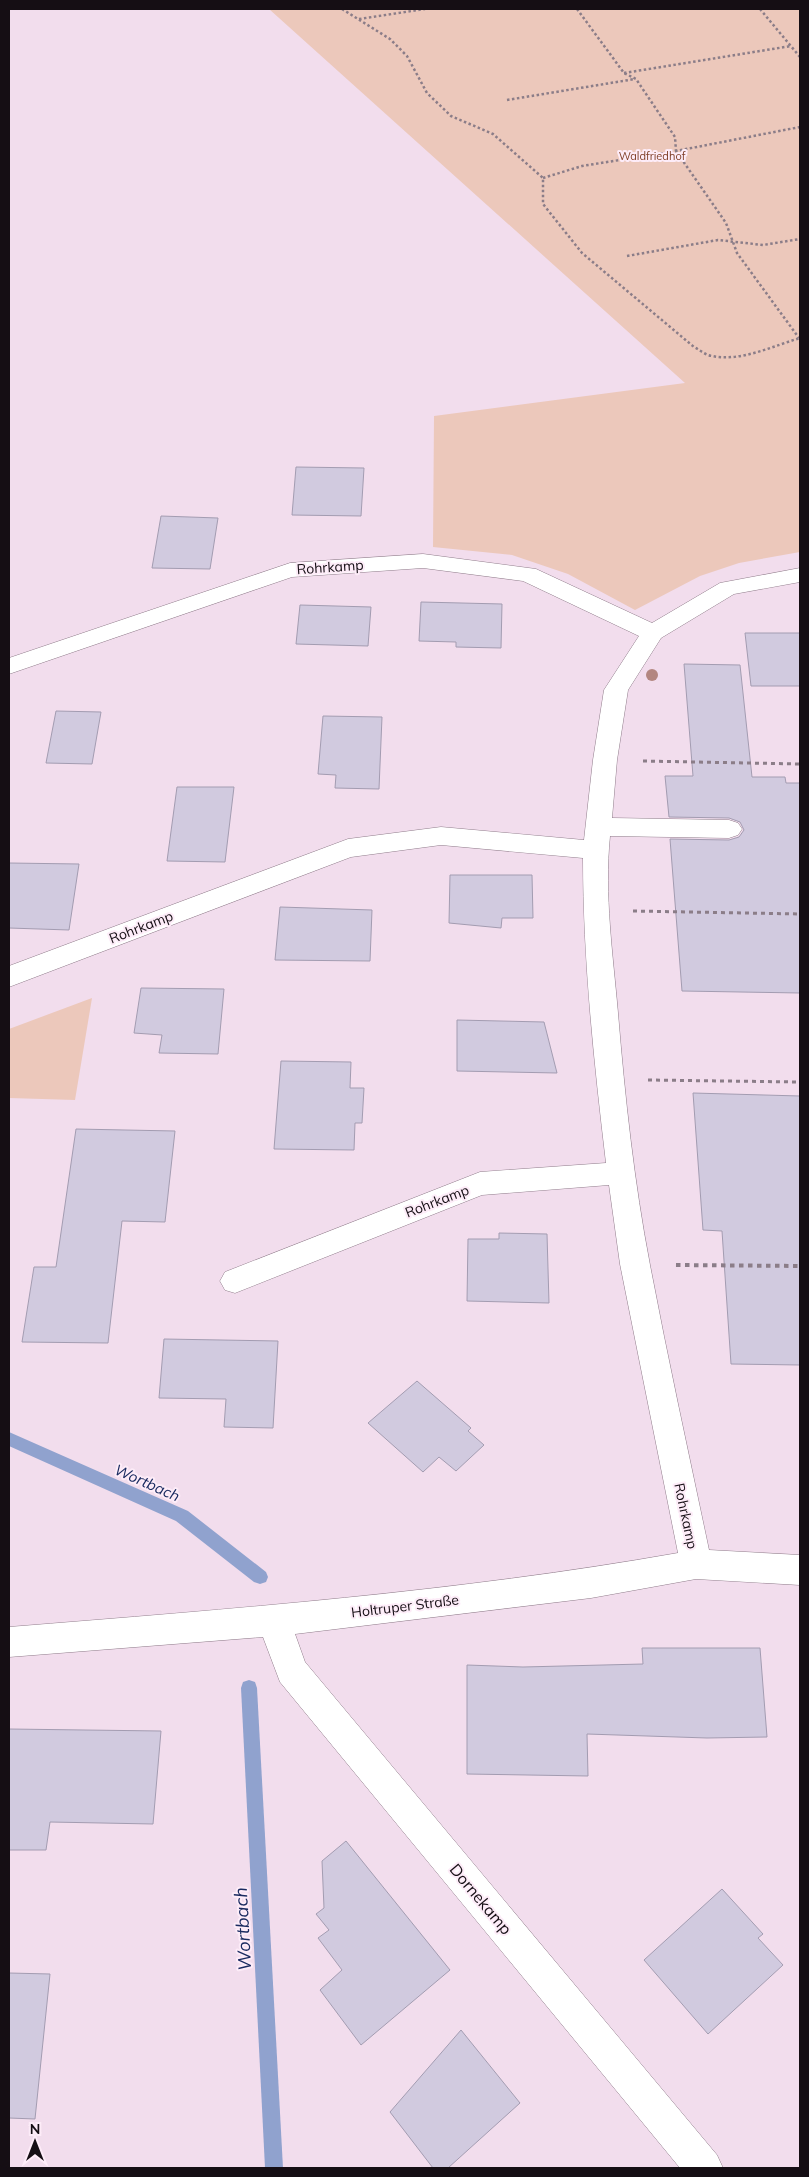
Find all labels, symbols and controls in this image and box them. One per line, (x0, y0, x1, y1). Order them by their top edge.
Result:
park label: Waldfriedhof (619, 149, 686, 163)
street label: Rohrkamp (296, 556, 364, 578)
street label: Rohrkamp (106, 907, 176, 947)
street label: Rohrkamp (402, 1181, 472, 1221)
water label: Wortbach (112, 1460, 183, 1505)
street label: Rohrkamp (670, 1481, 702, 1551)
street label: Holtruper Straße (350, 1590, 460, 1622)
street label: Dornekamp (446, 1859, 516, 1939)
water label: Wortbach (229, 1887, 256, 1971)
north arrow (10, 2117, 60, 2167)
text: N (30, 2120, 40, 2138)

